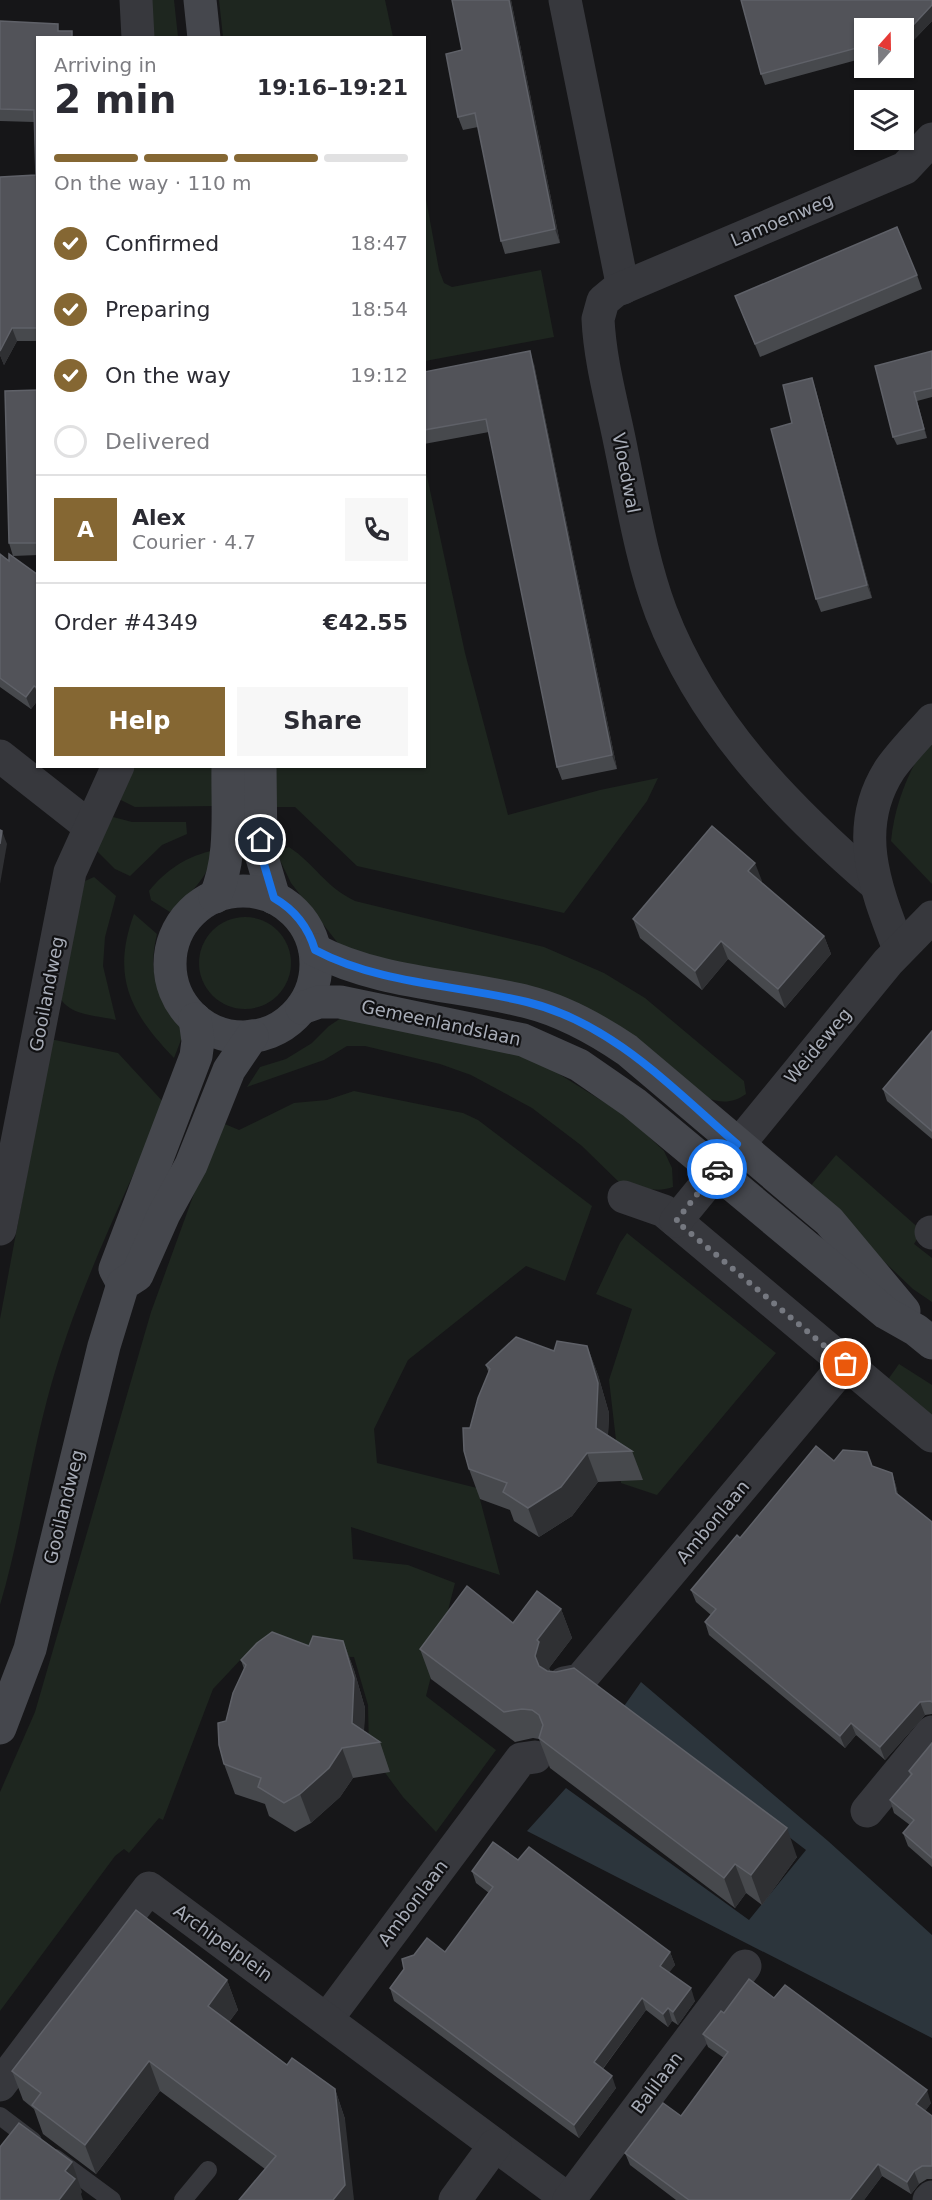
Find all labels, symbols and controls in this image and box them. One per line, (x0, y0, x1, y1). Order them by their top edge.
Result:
north arrow (854, 18, 914, 78)
map controls (854, 18, 914, 150)
text: Arriving in (54, 53, 157, 77)
text: 19:16–19:21 (257, 75, 408, 100)
text: 2 min (54, 77, 176, 122)
button: layers (854, 90, 914, 150)
text: On the way · 110 m (54, 171, 252, 195)
street label: Lamoenweg (727, 189, 836, 251)
icon: check (54, 227, 87, 260)
text: Confirmed (105, 231, 219, 256)
text: 18:47 (350, 231, 408, 255)
icon: check (54, 293, 87, 326)
text: Preparing (105, 297, 211, 322)
text: 18:54 (350, 297, 408, 321)
icon: check (54, 359, 87, 392)
text: On the way (105, 363, 231, 388)
text: 19:12 (350, 363, 408, 387)
text: Delivered (105, 429, 210, 454)
street label: Vloedwal (608, 431, 645, 515)
button: phone (345, 498, 408, 561)
text: Alex (132, 505, 186, 530)
text: A (77, 517, 94, 542)
text: Courier · 4.7 (132, 530, 256, 554)
text: Order #4349 (54, 610, 198, 635)
text: €42.55 (323, 610, 408, 635)
button: Help (54, 687, 225, 756)
button: Share (237, 687, 408, 756)
pin (235, 814, 286, 865)
icon: home (244, 823, 277, 856)
street label: Gooilandweg (25, 934, 68, 1053)
street label: Gemeenlandslaan (359, 995, 523, 1050)
street label: Weideweg (780, 1003, 855, 1088)
courier (687, 1139, 747, 1199)
icon: car (701, 1153, 734, 1186)
pin (820, 1338, 871, 1389)
icon: bag (829, 1347, 862, 1380)
street label: Gooilandweg (39, 1448, 88, 1566)
street label: Ambonlaan (672, 1476, 753, 1568)
street label: Ambonlaan (373, 1856, 452, 1950)
street label: Archipelplein (170, 1900, 277, 1985)
street label: Balilaan (627, 2048, 687, 2118)

